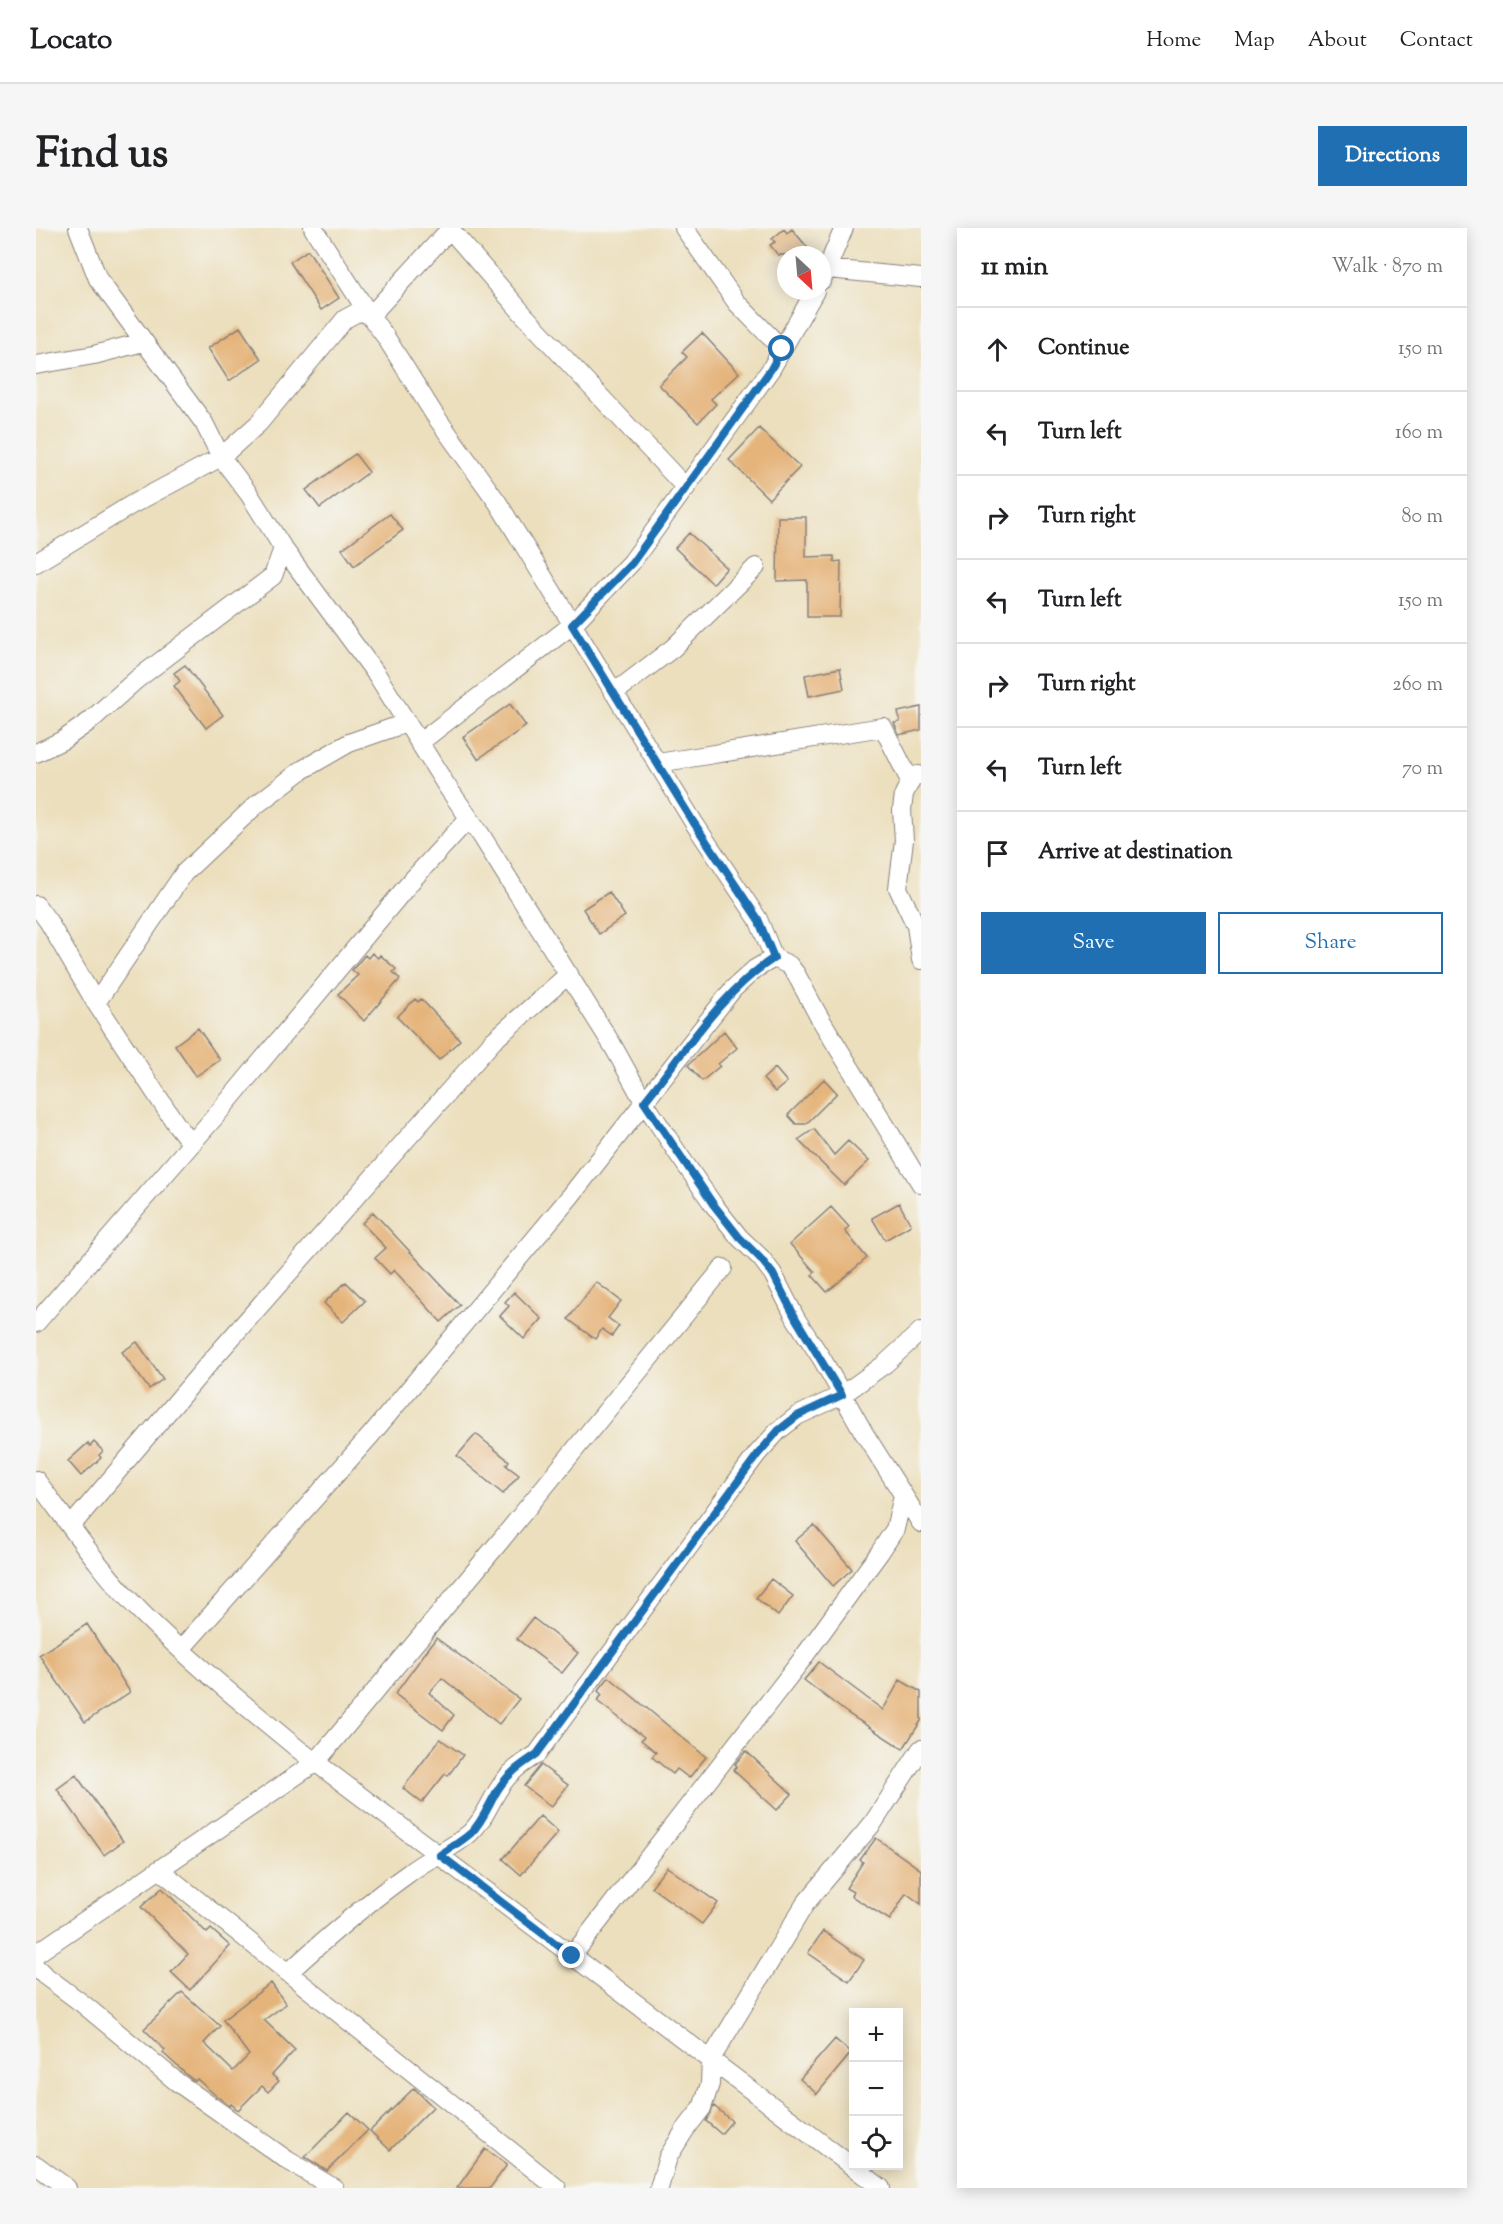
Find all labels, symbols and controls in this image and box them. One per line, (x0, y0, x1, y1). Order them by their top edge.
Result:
text: Locato (30, 21, 112, 61)
text: Home (1146, 26, 1201, 56)
text: Map (1234, 26, 1275, 56)
text: About (1308, 26, 1367, 56)
text: Contact (1400, 26, 1473, 56)
text: Find us (36, 126, 168, 186)
button: Directions (1318, 126, 1467, 186)
north arrow (777, 246, 831, 300)
text: 11 min (981, 249, 1048, 286)
text: Walk · 870 m (1331, 253, 1443, 282)
icon: ahead (981, 333, 1014, 366)
text: Continue (1038, 333, 1129, 365)
route start (768, 335, 794, 361)
text: 150 m (1398, 335, 1443, 364)
icon: left (981, 417, 1014, 450)
text: Turn left (1038, 417, 1121, 449)
text: 160 m (1395, 419, 1443, 448)
icon: right (981, 501, 1014, 534)
text: Turn right (1038, 501, 1135, 533)
text: 80 m (1402, 503, 1443, 532)
icon: left (981, 585, 1014, 618)
text: Turn left (1038, 585, 1121, 617)
text: 150 m (1398, 587, 1443, 616)
icon: right (981, 669, 1014, 702)
text: Turn right (1038, 669, 1135, 701)
text: 260 m (1392, 671, 1443, 700)
icon: left (981, 753, 1014, 786)
text: Turn left (1038, 753, 1121, 785)
text: 70 m (1402, 755, 1443, 784)
icon: arrive (981, 837, 1014, 870)
text: Arrive at destination (1038, 837, 1233, 869)
button: Save (981, 912, 1206, 974)
button: Share (1218, 912, 1443, 974)
route end (558, 1942, 584, 1968)
map controls (849, 2008, 903, 2170)
button: + (849, 2008, 903, 2062)
button: − (849, 2062, 903, 2116)
button: locate (849, 2116, 903, 2170)

